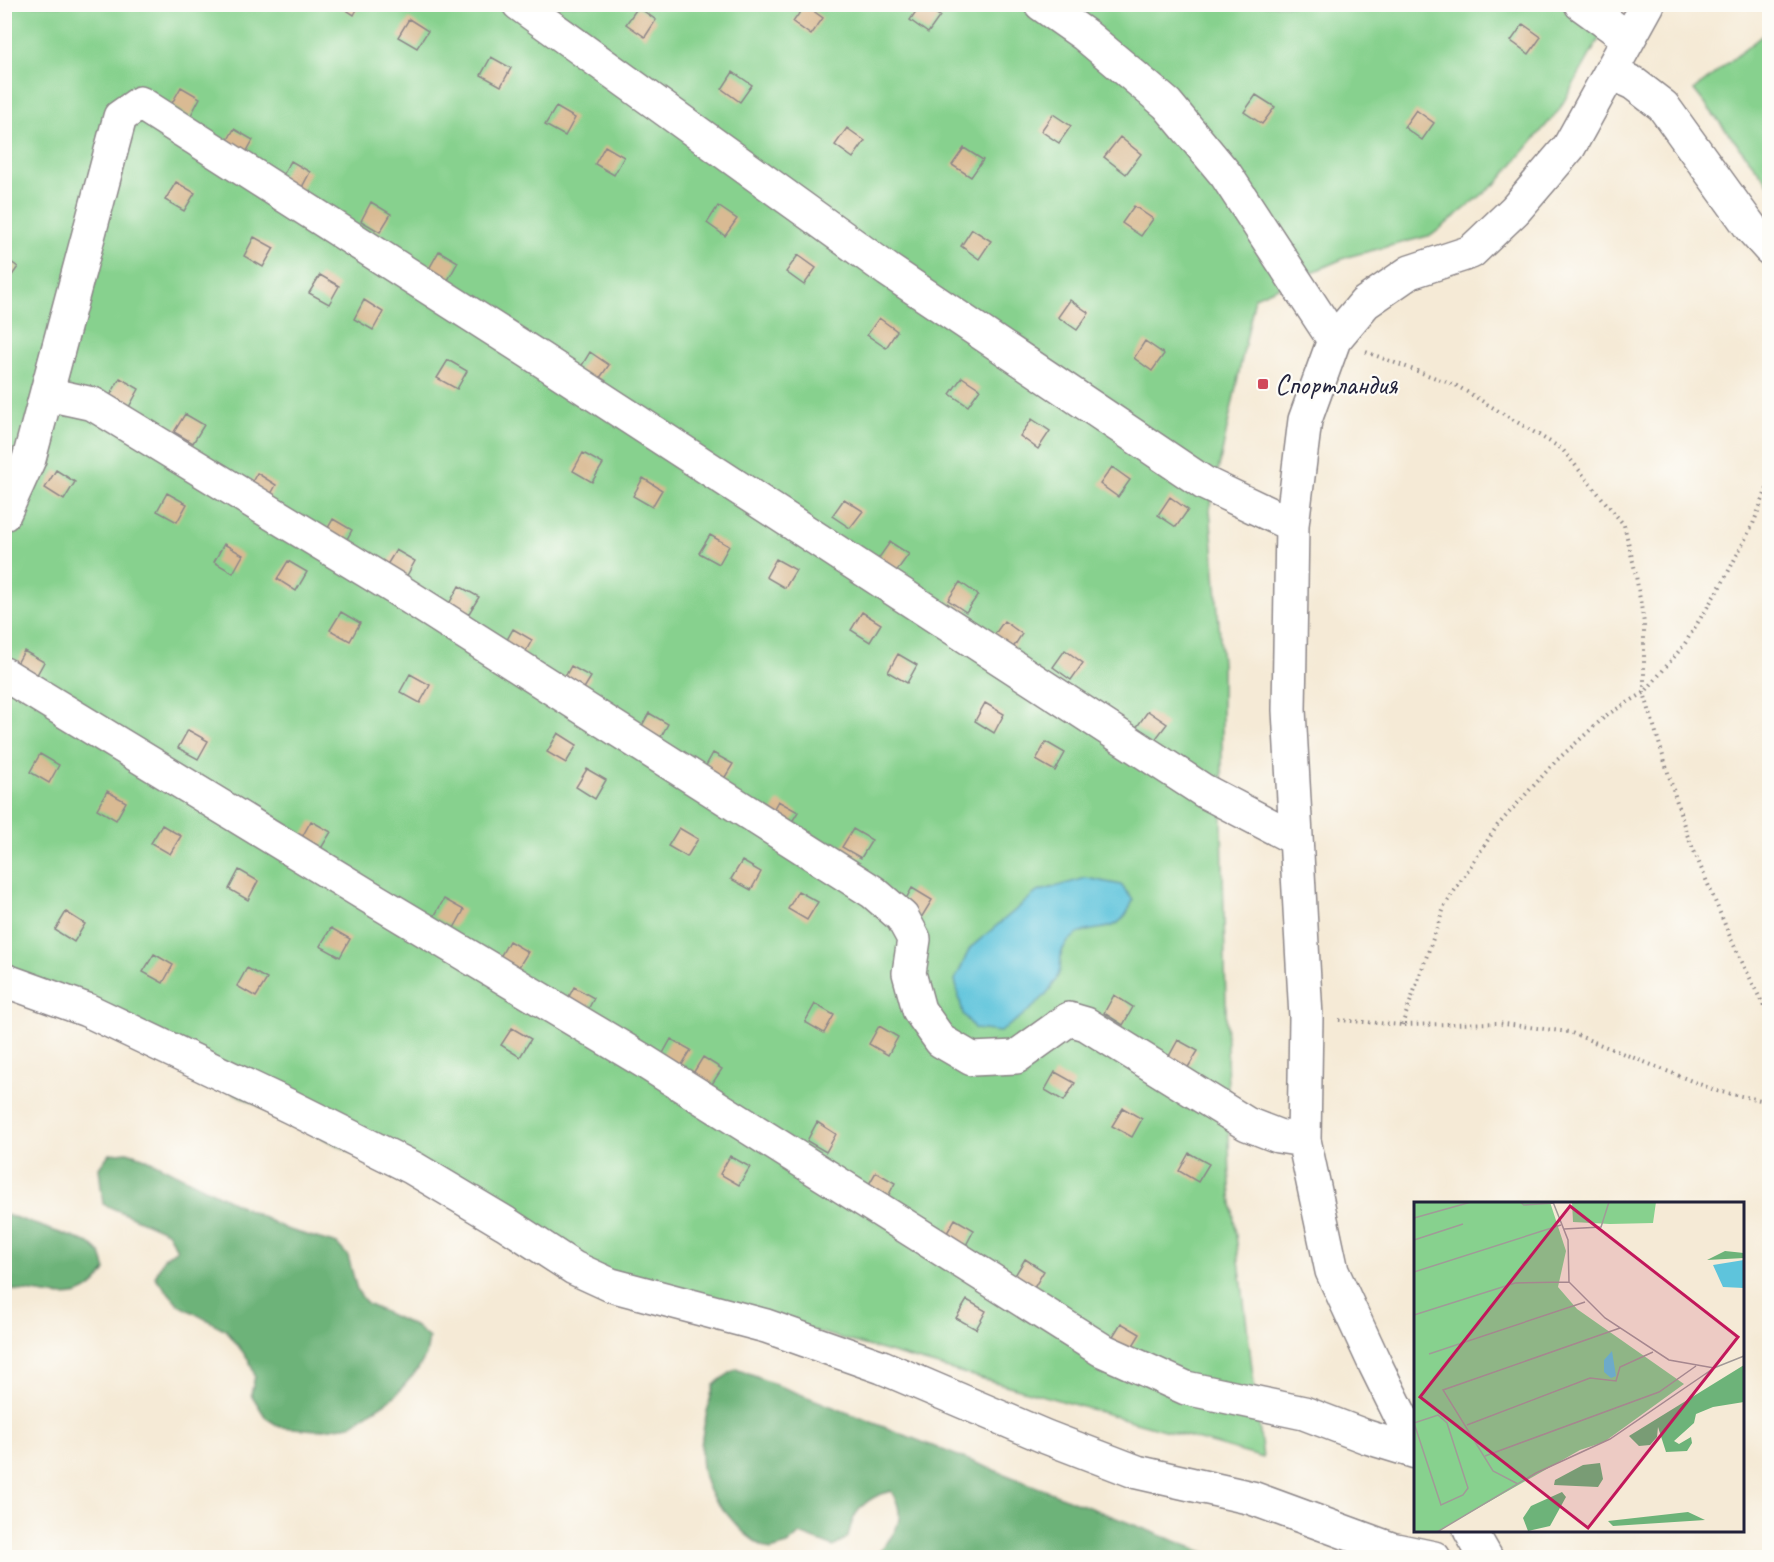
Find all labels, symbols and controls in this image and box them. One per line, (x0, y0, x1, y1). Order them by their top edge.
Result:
place label: Спортландия (1275, 367, 1398, 402)
marker: Спортландия (1256, 377, 1270, 391)
inset map (1414, 1202, 1744, 1532)

